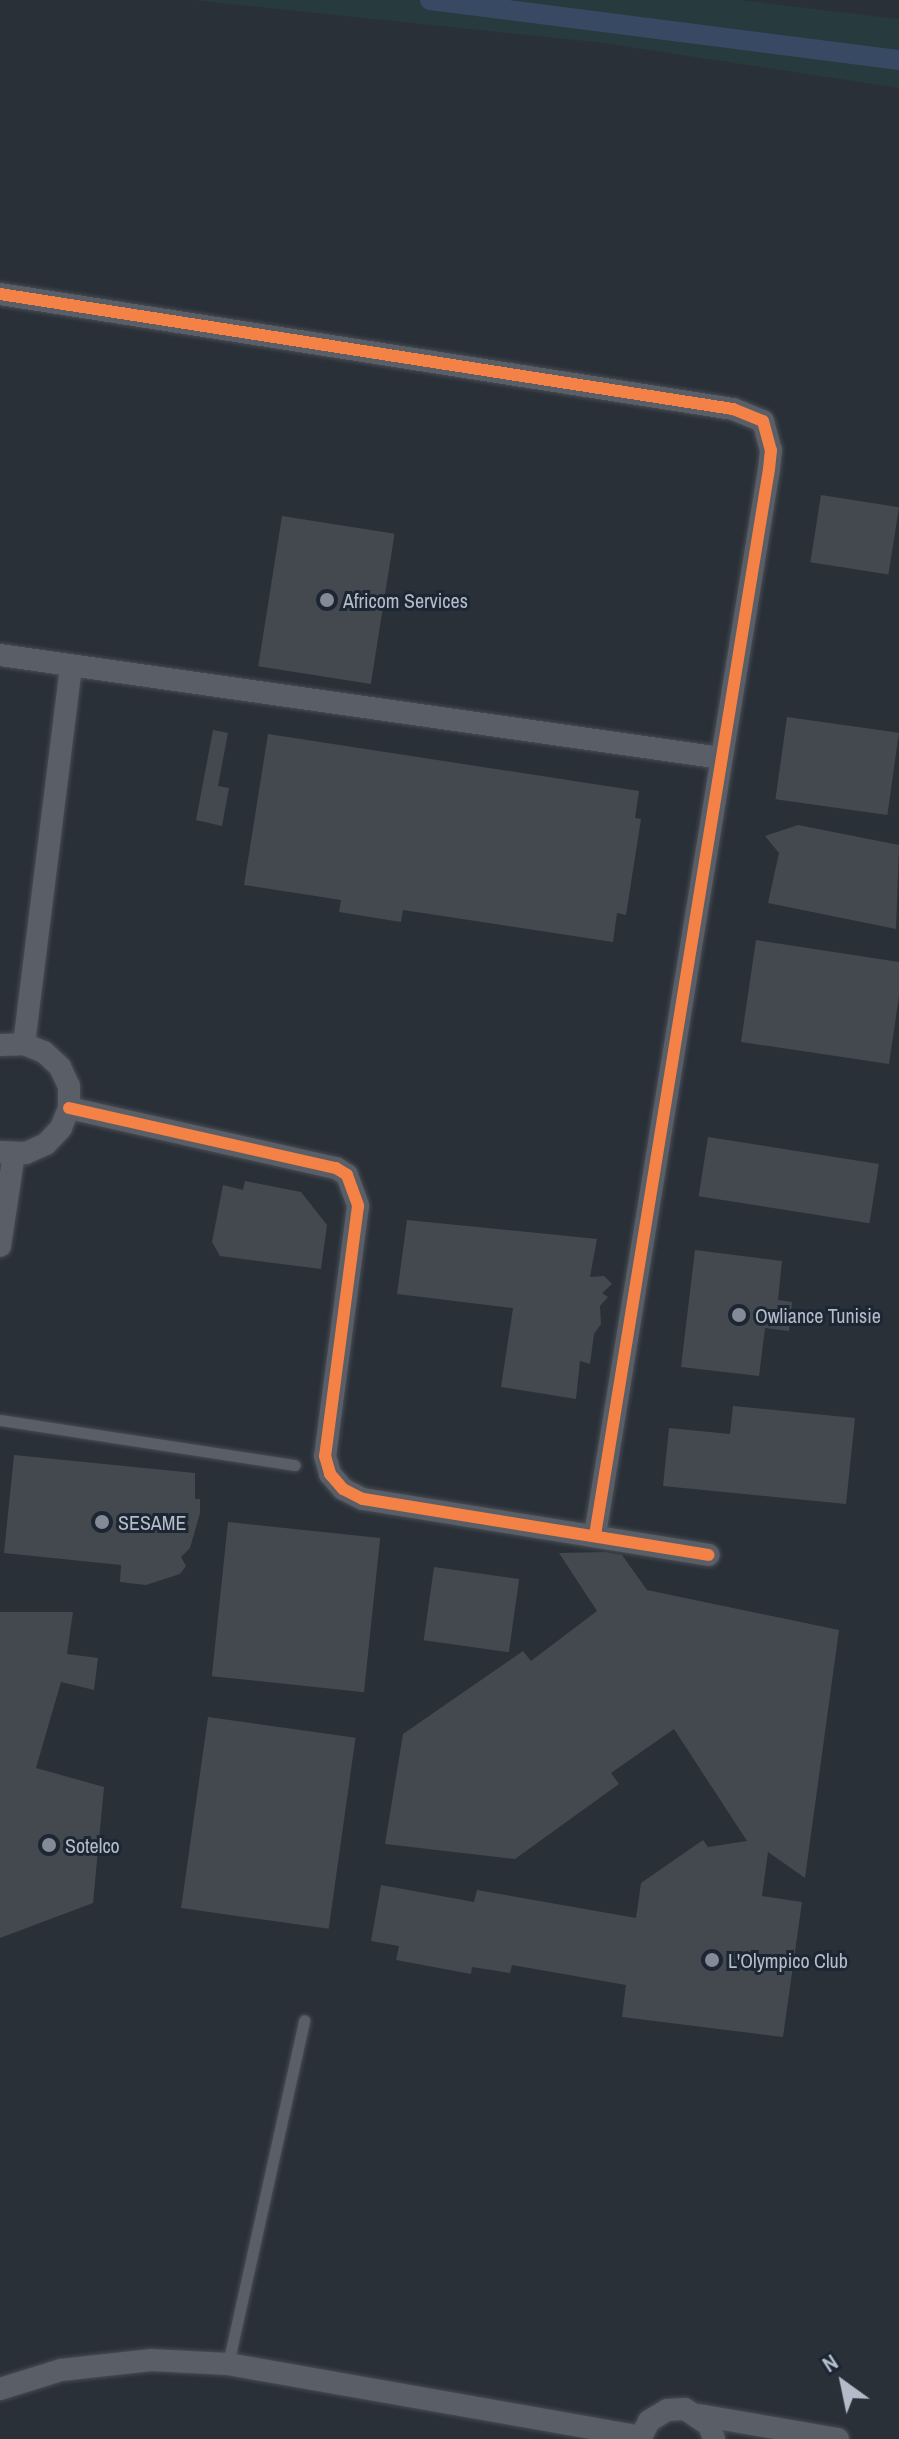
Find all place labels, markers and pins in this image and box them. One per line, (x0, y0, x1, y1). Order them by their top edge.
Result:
place label: Africom Services (343, 588, 468, 612)
marker: Africom Services (318, 591, 336, 609)
place label: Owliance Tunisie (755, 1303, 881, 1327)
marker: Owliance Tunisie (730, 1306, 748, 1324)
place label: SESAME (118, 1510, 186, 1534)
marker: SESAME (93, 1513, 111, 1531)
place label: Sotelco (65, 1833, 120, 1857)
marker: Sotelco (40, 1836, 58, 1854)
place label: L'Olympico Club (728, 1948, 848, 1972)
marker: L'Olympico Club (703, 1951, 721, 1969)

